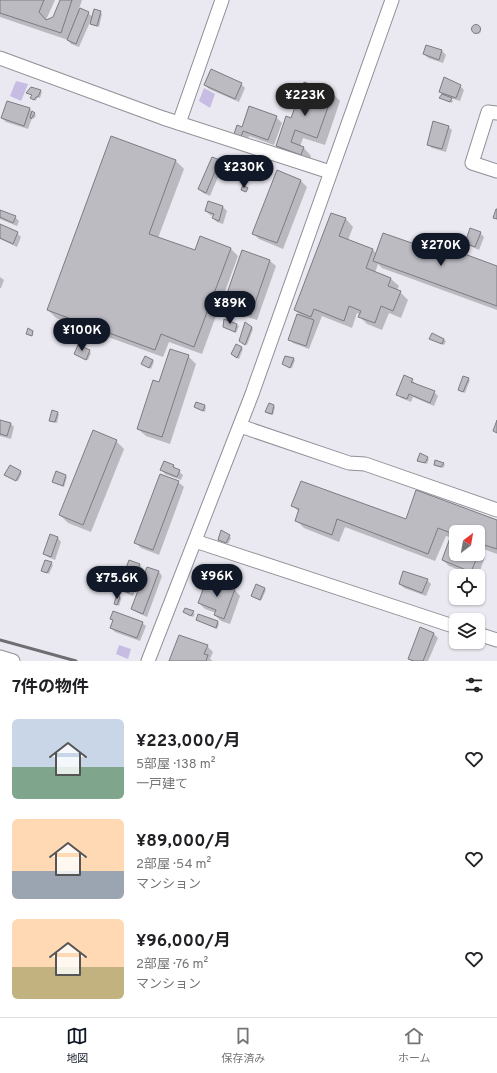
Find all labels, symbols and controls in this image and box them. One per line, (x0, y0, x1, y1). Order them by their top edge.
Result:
pin: ¥223K (277, 83, 333, 117)
text: ¥223K (285, 88, 325, 104)
pin: ¥230K (216, 155, 272, 189)
text: ¥230K (223, 160, 265, 176)
pin: ¥270K (413, 233, 469, 267)
text: ¥270K (421, 238, 461, 254)
pin: ¥89K (206, 291, 254, 325)
text: ¥89K (213, 296, 247, 312)
pin: ¥100K (54, 318, 110, 352)
text: ¥100K (62, 323, 102, 339)
north arrow (449, 525, 485, 561)
map controls (449, 525, 485, 649)
pin: ¥96K (193, 564, 241, 598)
pin: ¥75.6K (84, 566, 150, 600)
text: ¥96K (200, 569, 234, 585)
button: locate (449, 569, 485, 605)
text: ¥75.6K (95, 571, 139, 587)
button: layers (449, 613, 485, 649)
icon: filters (463, 674, 485, 696)
text: 7件の物件 (12, 677, 89, 699)
text: ¥223,000/月 (136, 731, 241, 753)
icon: home (44, 735, 92, 783)
icon: heart (463, 748, 485, 770)
text: 5部屋 · 138 m² (136, 757, 216, 773)
text: 一戸建て (136, 777, 188, 793)
text: ¥89,000/月 (136, 831, 231, 853)
icon: home (44, 835, 92, 883)
icon: heart (463, 848, 485, 870)
text: 2部屋 · 54 m² (136, 857, 211, 873)
text: マンション (136, 877, 201, 893)
text: ¥96,000/月 (136, 931, 231, 953)
icon: home (44, 935, 92, 983)
icon: heart (463, 948, 485, 970)
text: 2部屋 · 76 m² (136, 957, 208, 973)
text: マンション (136, 977, 201, 993)
tab: 地図 (66, 1025, 88, 1066)
tab: 保存済み (221, 1025, 265, 1066)
tab: ホーム (398, 1025, 431, 1066)

